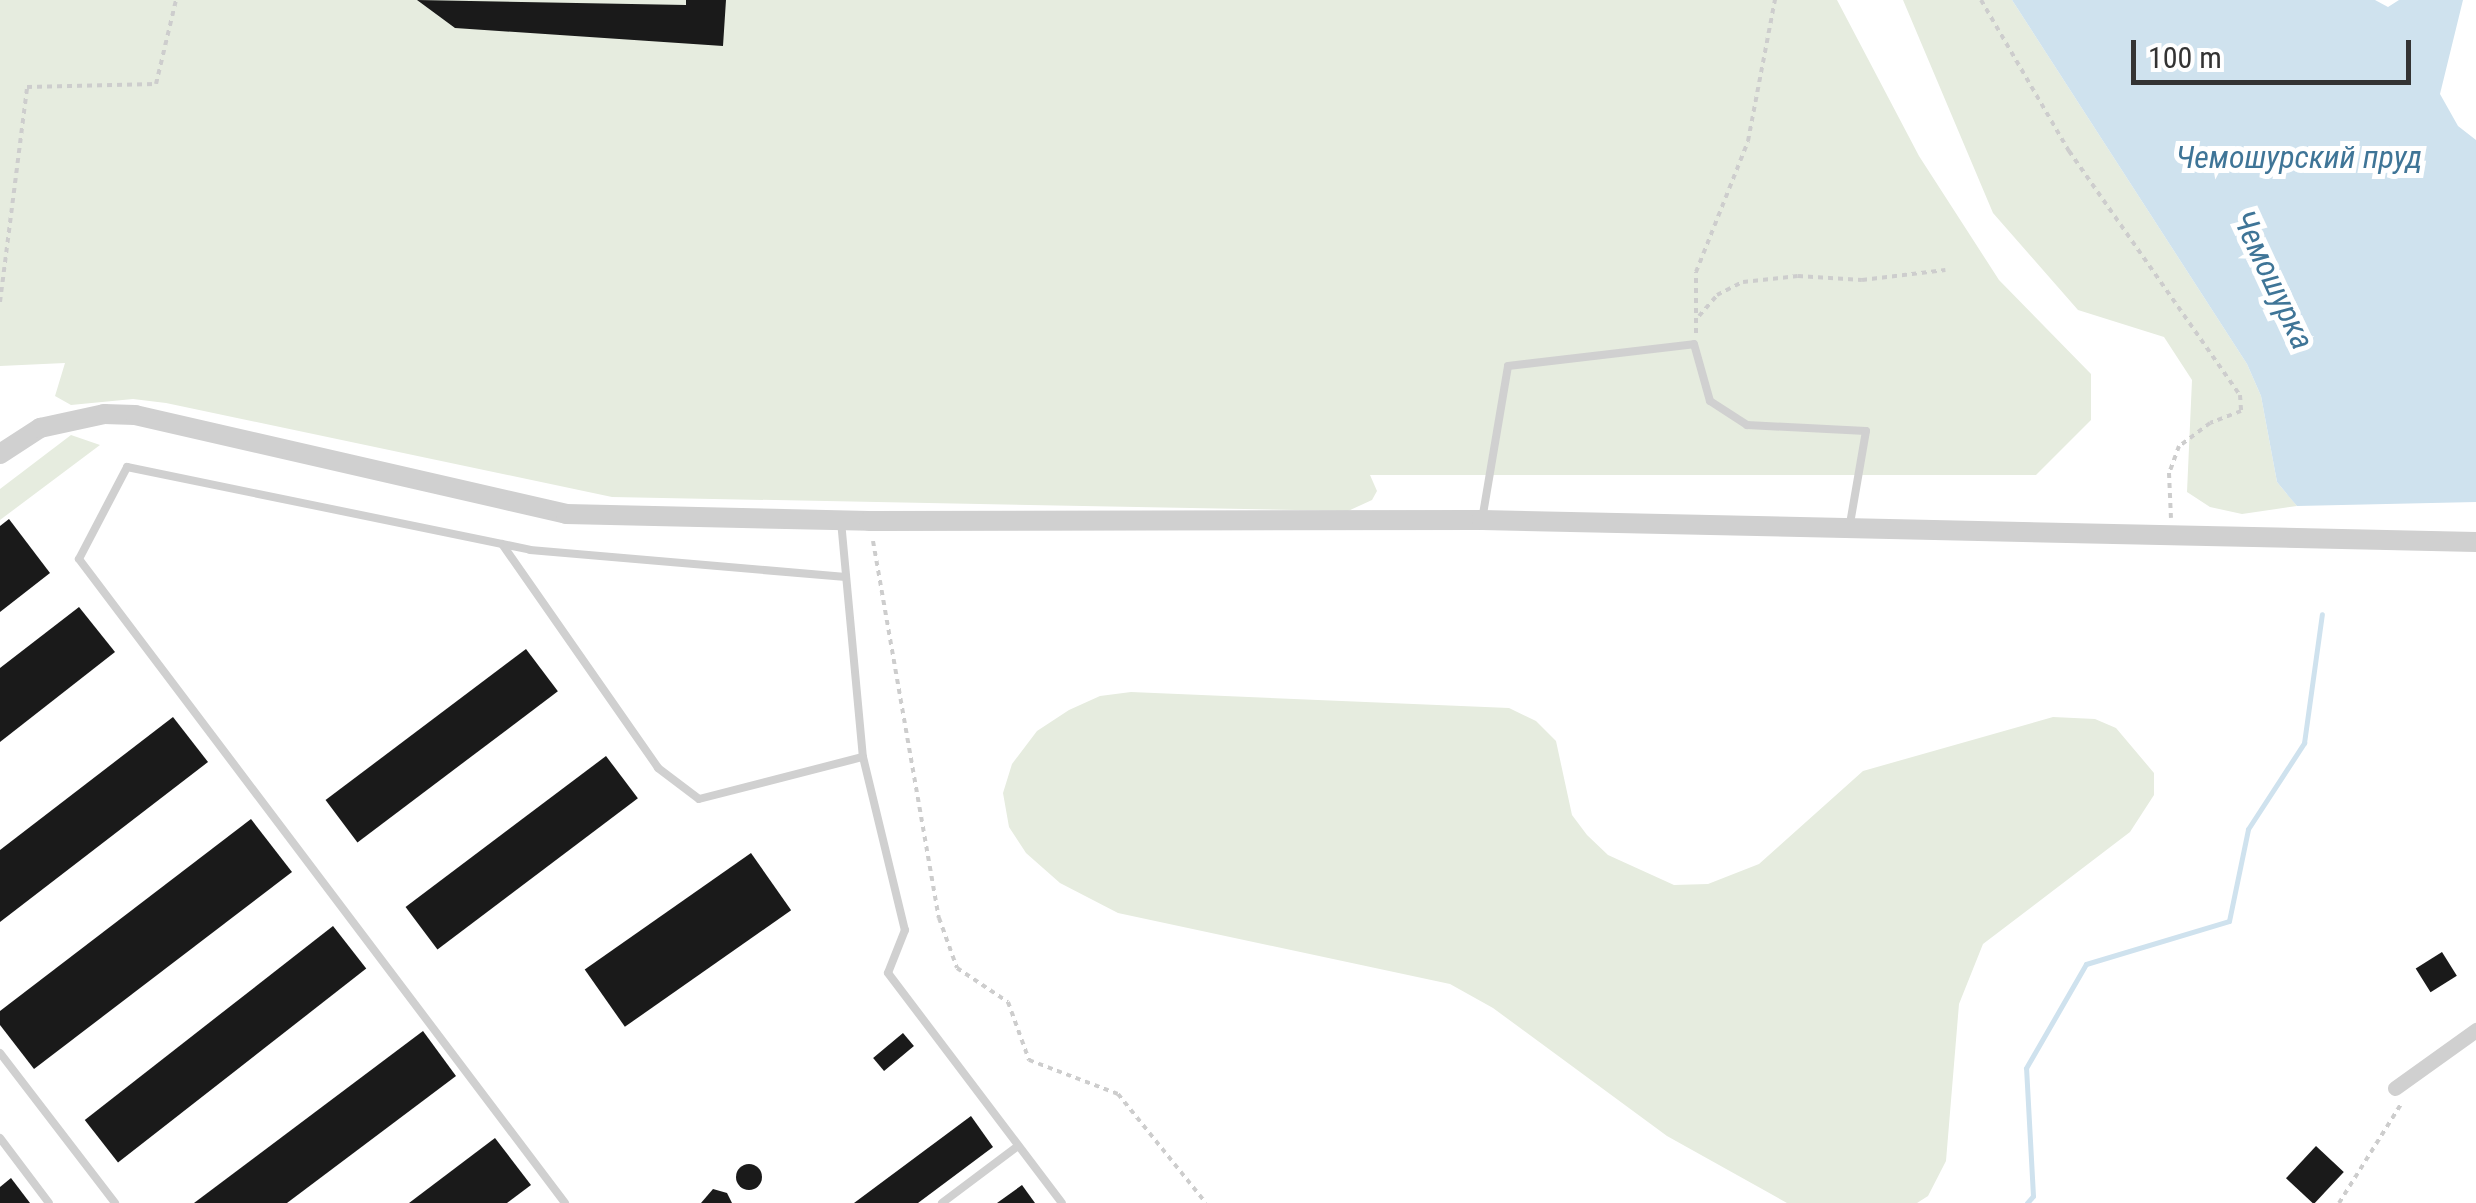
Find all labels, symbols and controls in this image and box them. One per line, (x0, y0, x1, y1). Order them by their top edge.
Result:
scale bar (2136, 20, 2416, 82)
text: 100 m (2148, 40, 2222, 75)
water label: Чемошурский пруд (2176, 138, 2422, 176)
water label: Чемошурка (2224, 205, 2322, 355)

